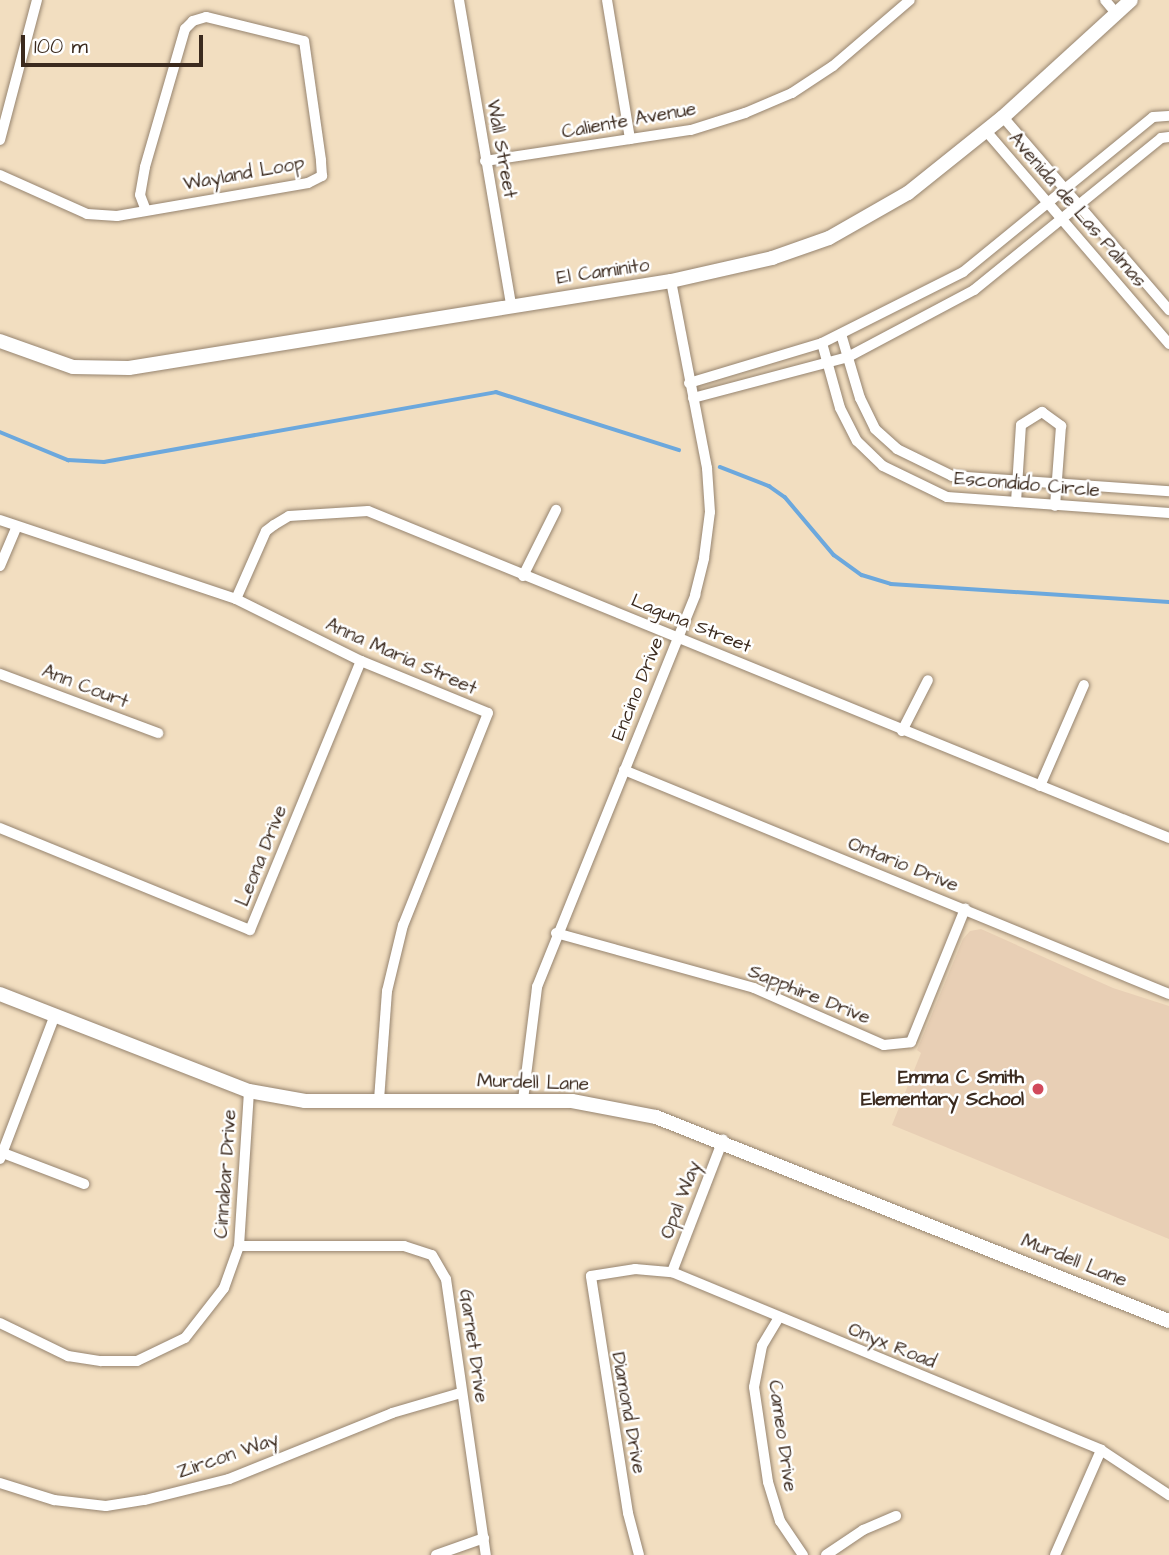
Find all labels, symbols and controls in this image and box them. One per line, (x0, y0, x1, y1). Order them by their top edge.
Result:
scale bar (24, 21, 206, 65)
text: 100 m (34, 32, 88, 61)
street label: Wall Street (481, 98, 521, 200)
street label: Caliente Avenue (560, 98, 698, 144)
street label: Avenida de Las Palmas (1003, 128, 1151, 292)
street label: Wayland Loop (182, 152, 306, 196)
street label: El Caminito (555, 254, 651, 290)
street label: Escondido Circle (953, 467, 1101, 503)
street label: Laguna Street (628, 590, 754, 658)
street label: Anna Maria Street (322, 613, 480, 701)
street label: Encino Drive (607, 634, 669, 744)
street label: Ann Court (39, 660, 131, 714)
street label: Leona Drive (231, 802, 293, 910)
street label: Ontario Drive (844, 833, 962, 897)
street label: Sapphire Drive (745, 960, 873, 1030)
place label: Emma C Smith Elementary School (861, 1067, 1024, 1111)
street label: Murdell Lane (477, 1070, 589, 1096)
marker: Emma C Smith Elementary School (1030, 1081, 1046, 1097)
street label: Cinnabar Drive (210, 1109, 242, 1239)
street label: Opal Way (656, 1158, 706, 1242)
street label: Murdell Lane (1018, 1229, 1130, 1293)
street label: Garnet Drive (454, 1288, 492, 1404)
street label: Onyx Road (845, 1318, 939, 1374)
street label: Diamond Drive (606, 1350, 650, 1476)
street label: Cameo Drive (763, 1379, 801, 1493)
street label: Zircon Way (174, 1428, 282, 1484)

